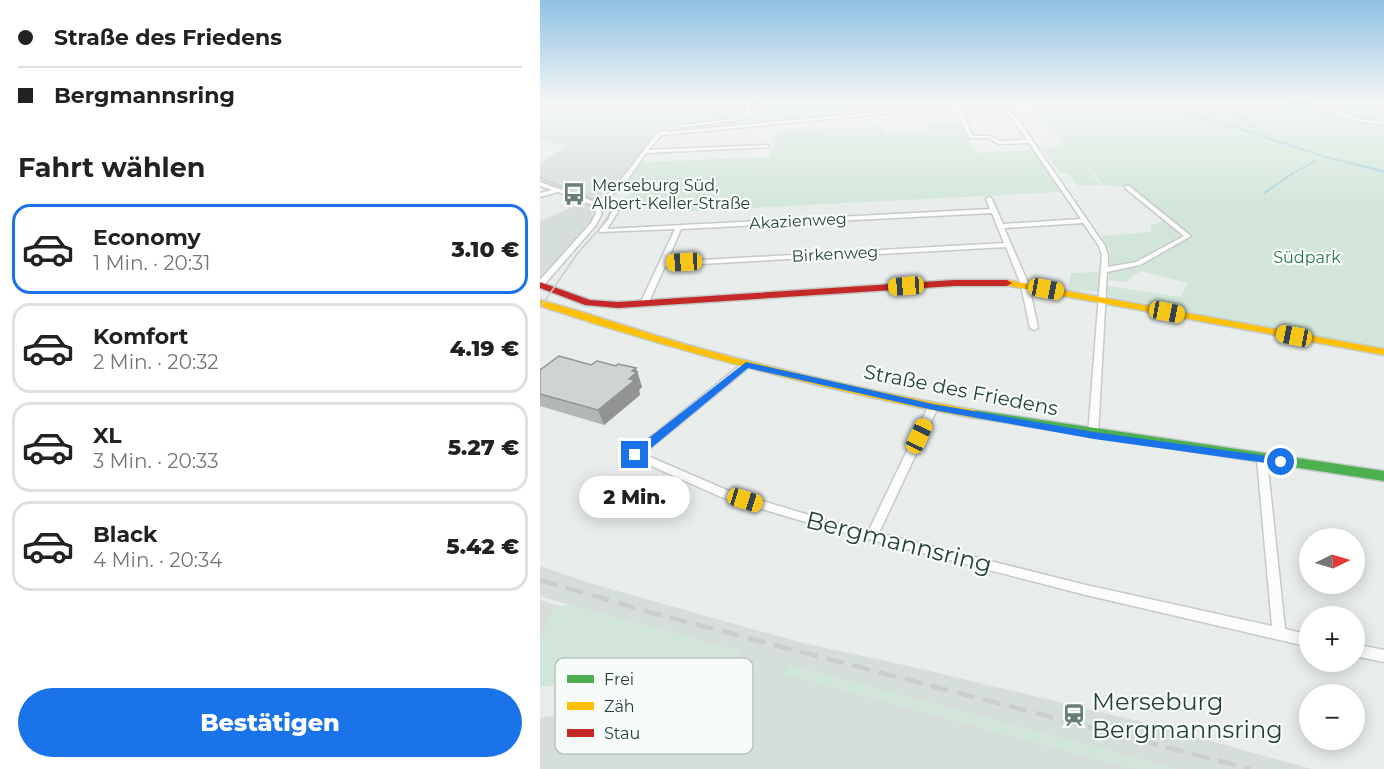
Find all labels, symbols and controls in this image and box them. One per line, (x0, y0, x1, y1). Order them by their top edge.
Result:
text: Straße des Friedens (54, 24, 282, 51)
text: Bergmannsring (54, 82, 235, 109)
text: Fahrt wählen (18, 151, 205, 184)
place label: Merseburg Süd, Albert-Keller-Straße (592, 176, 750, 213)
bus stop icon: Merseburg Süd, Albert-Keller-Straße (561, 181, 587, 207)
street label: Akazienweg (749, 209, 847, 233)
icon: car (21, 222, 75, 276)
text: Economy (93, 224, 201, 251)
text: 3.10 € (452, 236, 519, 263)
street label: Birkenweg (791, 242, 879, 266)
park label: Südpark (1273, 248, 1341, 267)
text: 1 Min. · 20:31 (93, 251, 211, 275)
car (666, 252, 702, 272)
car (887, 276, 925, 296)
car (1027, 277, 1065, 301)
car (1148, 300, 1186, 324)
icon: car (21, 321, 75, 375)
text: Komfort (93, 323, 188, 350)
car (1275, 324, 1313, 348)
text: 4.19 € (450, 335, 519, 362)
text: 2 Min. · 20:32 (93, 350, 219, 374)
street label: Straße des Friedens (862, 359, 1060, 421)
car (903, 416, 935, 456)
icon: car (21, 420, 75, 474)
text: XL (93, 422, 122, 449)
text: 5.27 € (448, 434, 519, 461)
route end (621, 441, 648, 468)
route start (1267, 448, 1294, 475)
text: 3 Min. · 20:33 (93, 449, 219, 473)
callout: 2 Min. (580, 476, 690, 518)
text: 2 Min. (603, 485, 666, 509)
car (725, 486, 765, 514)
street label: Bergmannsring (803, 505, 995, 579)
icon: car (21, 519, 75, 573)
text: Black (93, 521, 157, 548)
north arrow (1299, 528, 1365, 594)
map controls (1299, 528, 1365, 750)
text: 5.42 € (446, 533, 519, 560)
text: 4 Min. · 20:34 (93, 548, 223, 572)
button: + (1299, 606, 1365, 672)
legend (555, 658, 753, 754)
text: Frei (604, 670, 634, 689)
button: − (1299, 684, 1365, 750)
place label: Merseburg Bergmannsring (1092, 687, 1283, 744)
button: Bestätigen (18, 688, 522, 757)
text: Zäh (604, 697, 635, 716)
station icon: Merseburg Bergmannsring (1061, 702, 1087, 728)
text: Stau (604, 724, 640, 743)

